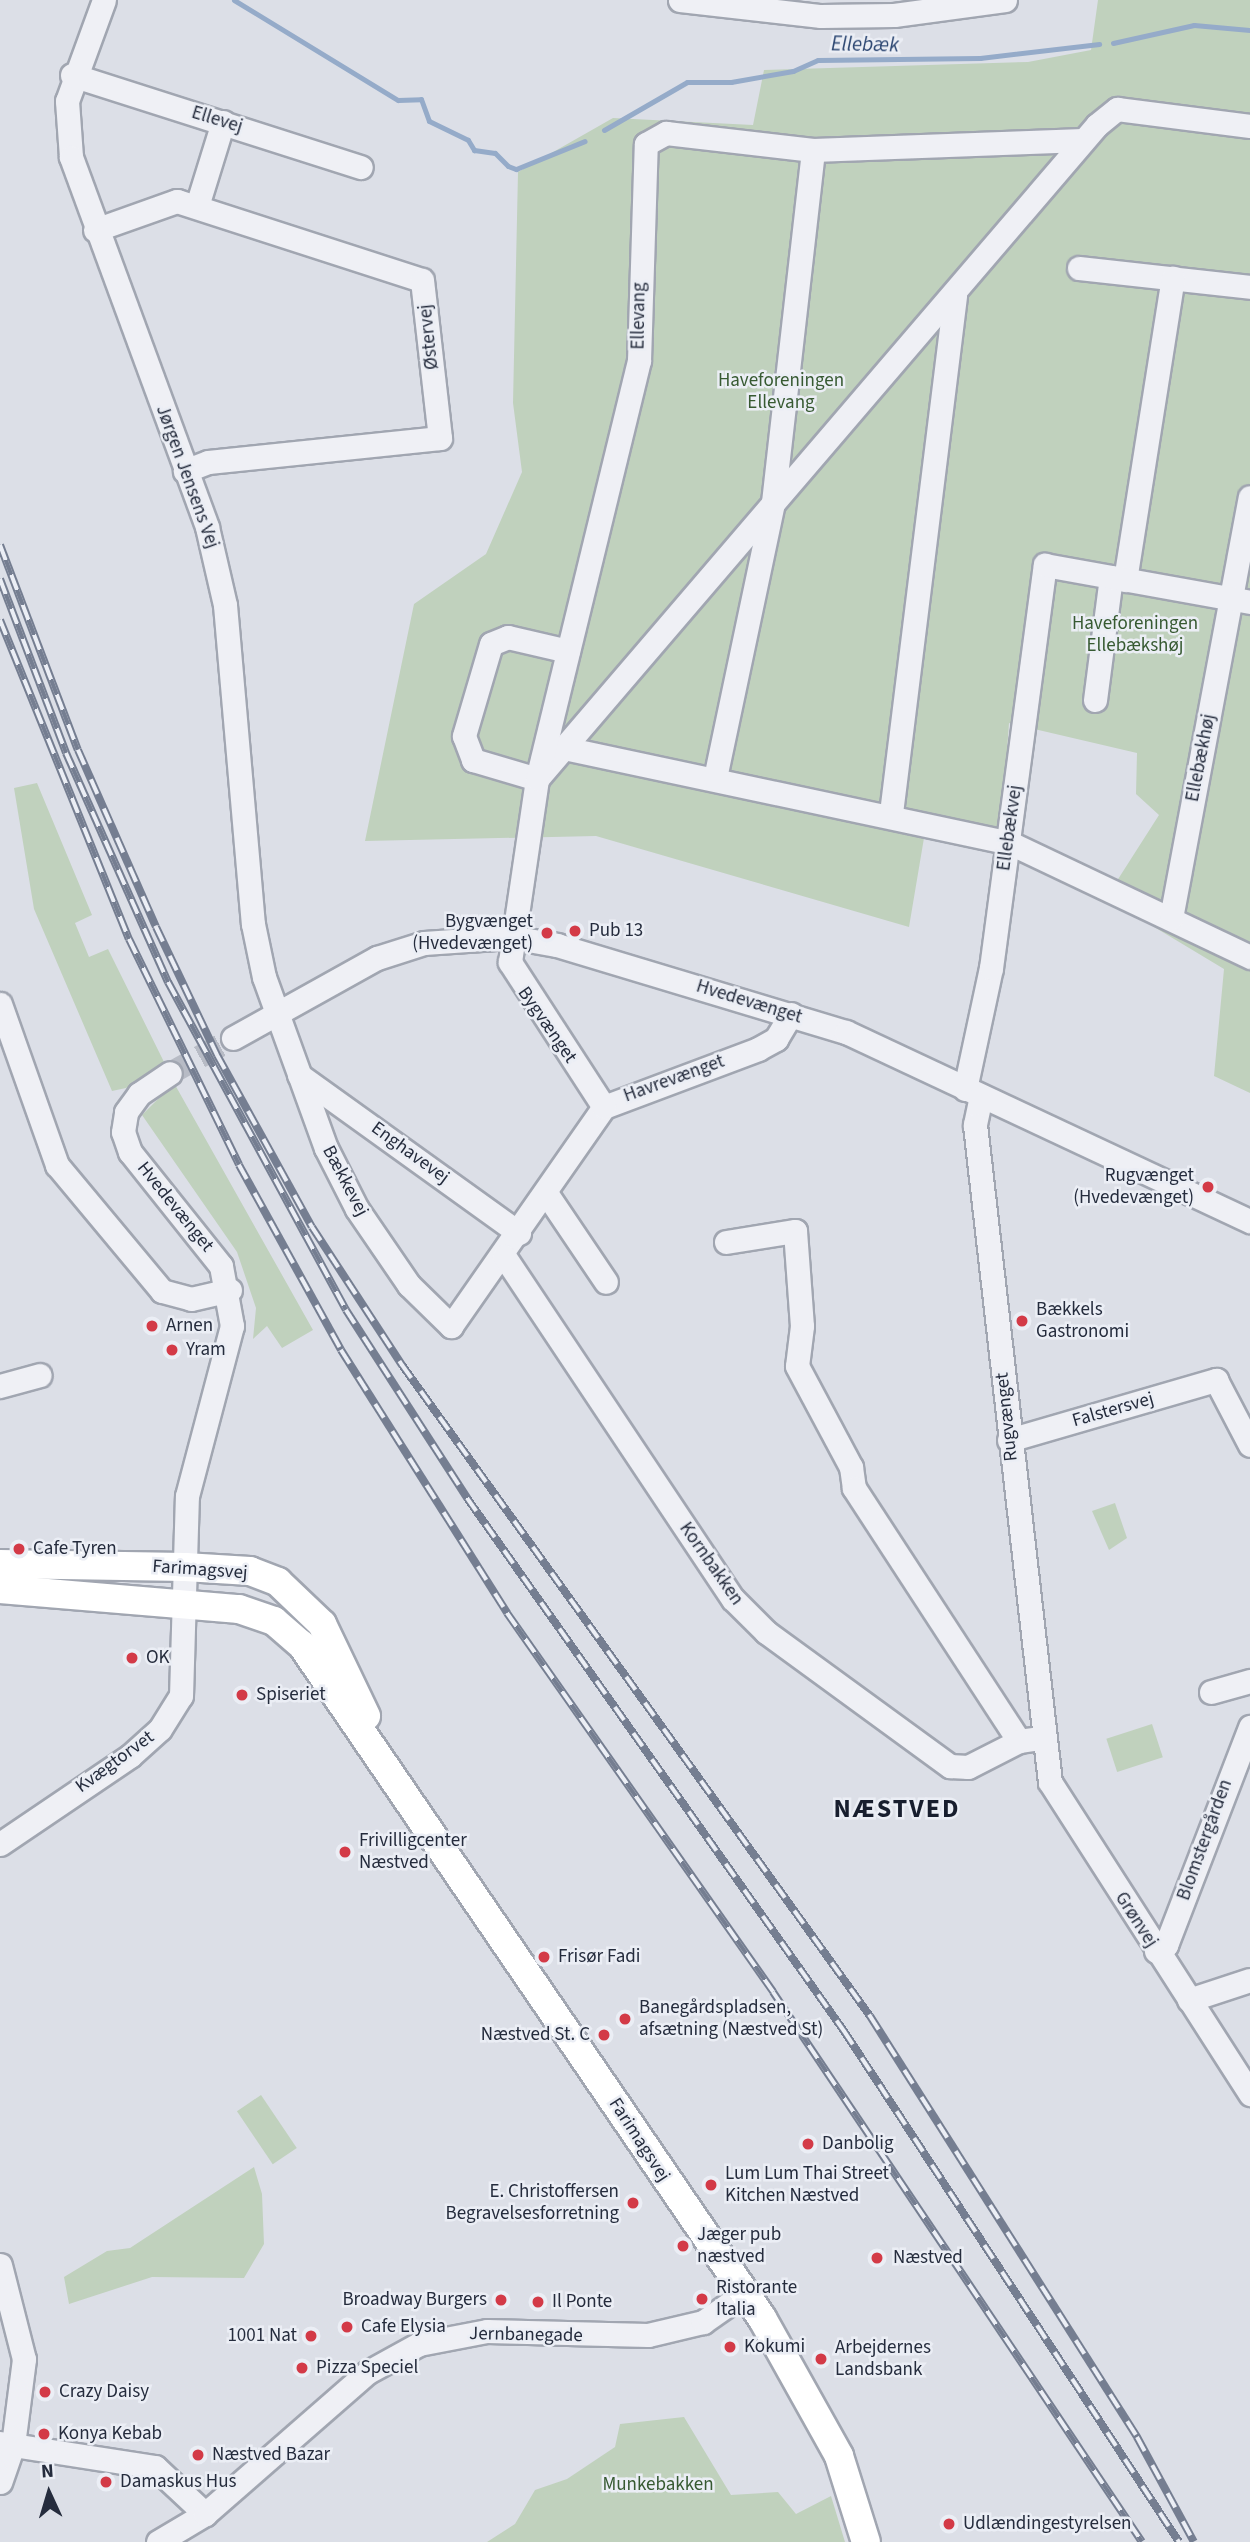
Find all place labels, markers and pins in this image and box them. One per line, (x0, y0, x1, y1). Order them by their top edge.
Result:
place label: Bygvænget (Hvedevænget) (412, 911, 533, 955)
place label: Pub 13 (589, 920, 643, 942)
marker: Pub 13 (567, 923, 583, 939)
marker: Bygvænget (Hvedevænget) (539, 925, 555, 941)
place label: Rugvænget (Hvedevænget) (1073, 1165, 1194, 1209)
marker: Rugvænget (Hvedevænget) (1200, 1179, 1216, 1195)
place label: Bækkels Gastronomi (1036, 1299, 1129, 1343)
marker: Bækkels Gastronomi (1014, 1313, 1030, 1329)
place label: Arnen (166, 1315, 213, 1337)
marker: Arnen (144, 1318, 160, 1334)
place label: Yram (186, 1339, 226, 1361)
marker: Yram (164, 1342, 180, 1358)
place label: Cafe Tyren (33, 1538, 117, 1560)
marker: Cafe Tyren (11, 1541, 27, 1557)
place label: OK (146, 1647, 170, 1669)
marker: OK (124, 1650, 140, 1666)
place label: Spiseriet (256, 1684, 326, 1706)
marker: Spiseriet (234, 1687, 250, 1703)
place label: Frivilligcenter Næstved (359, 1830, 467, 1874)
marker: Frivilligcenter Næstved (337, 1844, 353, 1860)
place label: Frisør Fadi (558, 1946, 640, 1968)
marker: Frisør Fadi (536, 1949, 552, 1965)
place label: Banegårdspladsen, afsætning (Næstved St) (639, 1997, 823, 2041)
marker: Banegårdspladsen, afsætning (Næstved St) (617, 2011, 633, 2027)
place label: Næstved St. C (481, 2024, 590, 2046)
marker: Næstved St. C (596, 2027, 612, 2043)
place label: Danbolig (822, 2133, 894, 2155)
marker: Danbolig (800, 2136, 816, 2152)
place label: Lum Lum Thai Street Kitchen Næstved (725, 2163, 889, 2207)
marker: Lum Lum Thai Street Kitchen Næstved (703, 2177, 719, 2193)
place label: E. Christoffersen Begravelsesforretning (446, 2181, 619, 2225)
marker: E. Christoffersen Begravelsesforretning (625, 2195, 641, 2211)
place label: Jæger pub næstved (697, 2224, 781, 2268)
marker: Jæger pub næstved (675, 2238, 691, 2254)
place label: Næstved (893, 2247, 963, 2269)
marker: Næstved (867, 2248, 887, 2268)
place label: Ristorante Italia (716, 2277, 797, 2321)
place label: Broadway Burgers (342, 2289, 487, 2311)
place label: Il Ponte (552, 2291, 612, 2313)
marker: Ristorante Italia (694, 2291, 710, 2307)
marker: Broadway Burgers (493, 2292, 509, 2308)
marker: Il Ponte (530, 2294, 546, 2310)
place label: Cafe Elysia (361, 2316, 446, 2338)
marker: Cafe Elysia (339, 2319, 355, 2335)
place label: 1001 Nat (227, 2325, 297, 2347)
marker: 1001 Nat (303, 2328, 319, 2344)
place label: Kokumi (744, 2336, 805, 2358)
place label: Arbejdernes Landsbank (835, 2337, 931, 2381)
marker: Kokumi (722, 2339, 738, 2355)
marker: Arbejdernes Landsbank (813, 2351, 829, 2367)
place label: Pizza Speciel (316, 2357, 418, 2379)
marker: Pizza Speciel (294, 2360, 310, 2376)
place label: Crazy Daisy (59, 2381, 149, 2403)
marker: Crazy Daisy (37, 2384, 53, 2400)
place label: Konya Kebab (58, 2423, 162, 2445)
marker: Konya Kebab (36, 2426, 52, 2442)
place label: Næstved Bazar (212, 2444, 330, 2466)
marker: Næstved Bazar (190, 2447, 206, 2463)
place label: Damaskus Hus (120, 2471, 236, 2493)
marker: Damaskus Hus (98, 2474, 114, 2490)
place label: Udlændingestyrelsen (963, 2513, 1131, 2535)
marker: Udlændingestyrelsen (941, 2516, 957, 2532)

